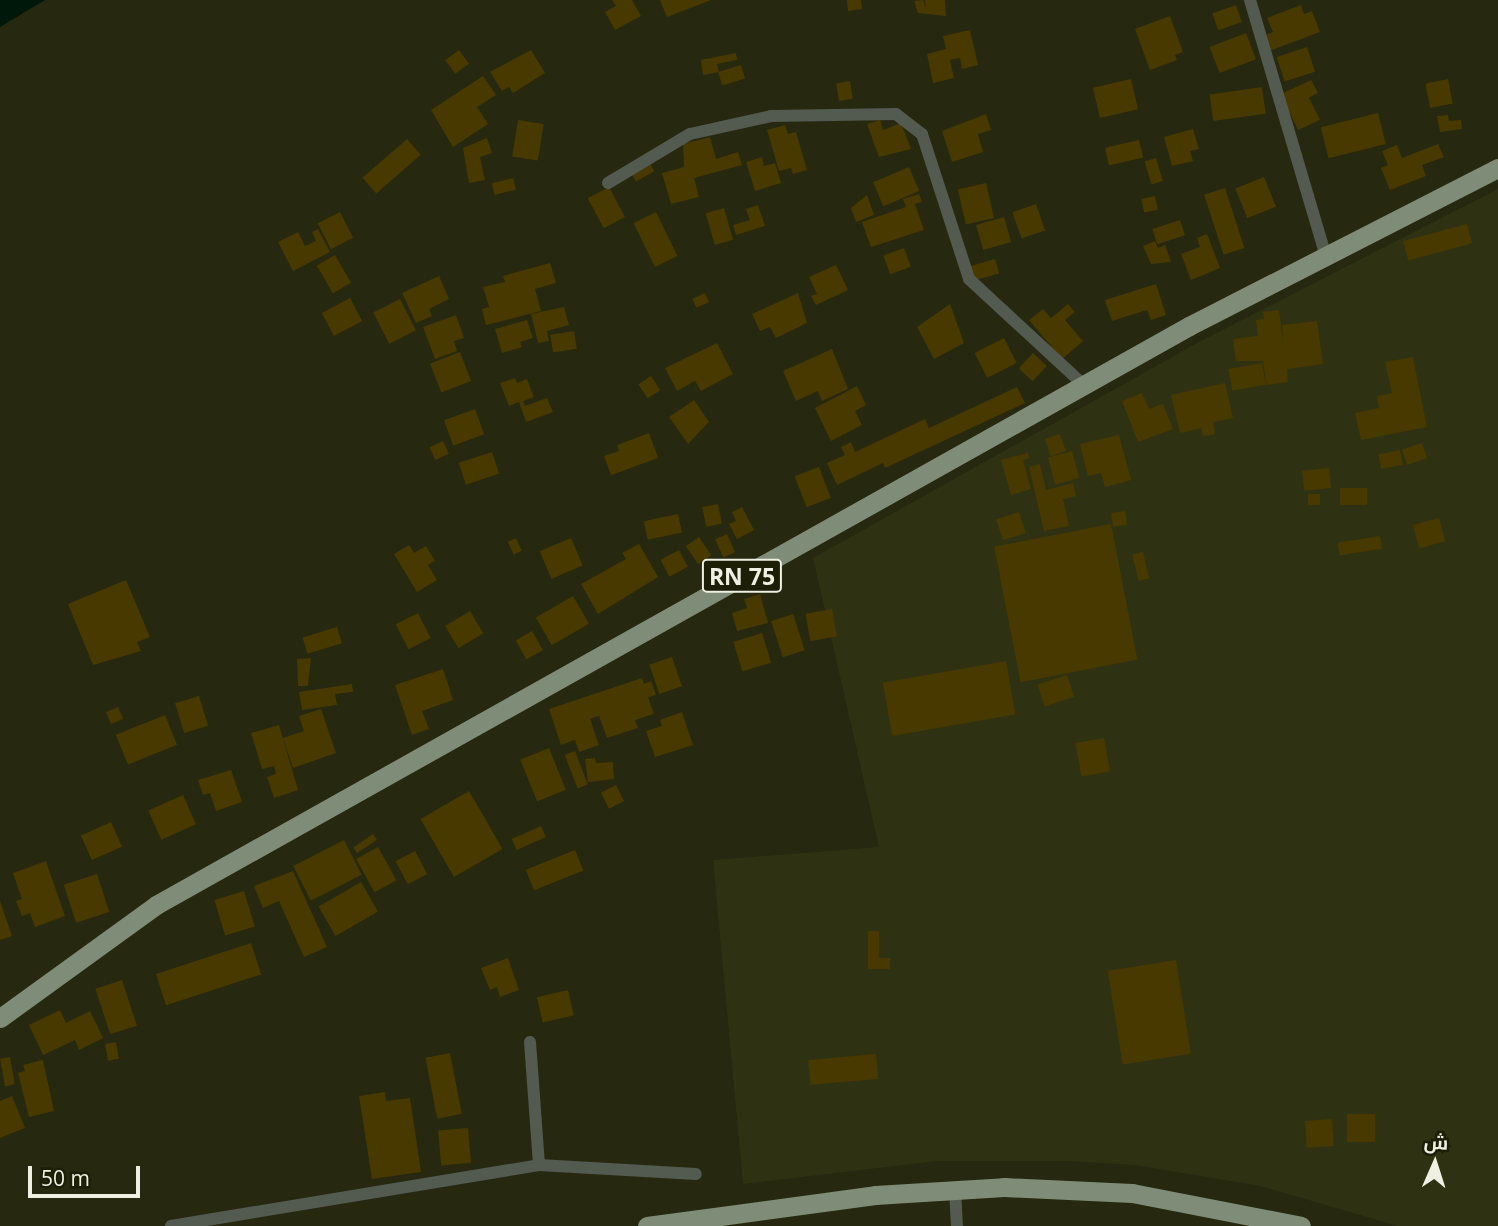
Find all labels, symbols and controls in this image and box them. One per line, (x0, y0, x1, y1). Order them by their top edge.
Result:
road number: RN 75 (702, 556, 782, 596)
north arrow (1400, 1128, 1470, 1198)
text: ش (1423, 1128, 1449, 1156)
scale bar (32, 1152, 144, 1196)
text: 50 m (41, 1164, 90, 1192)

